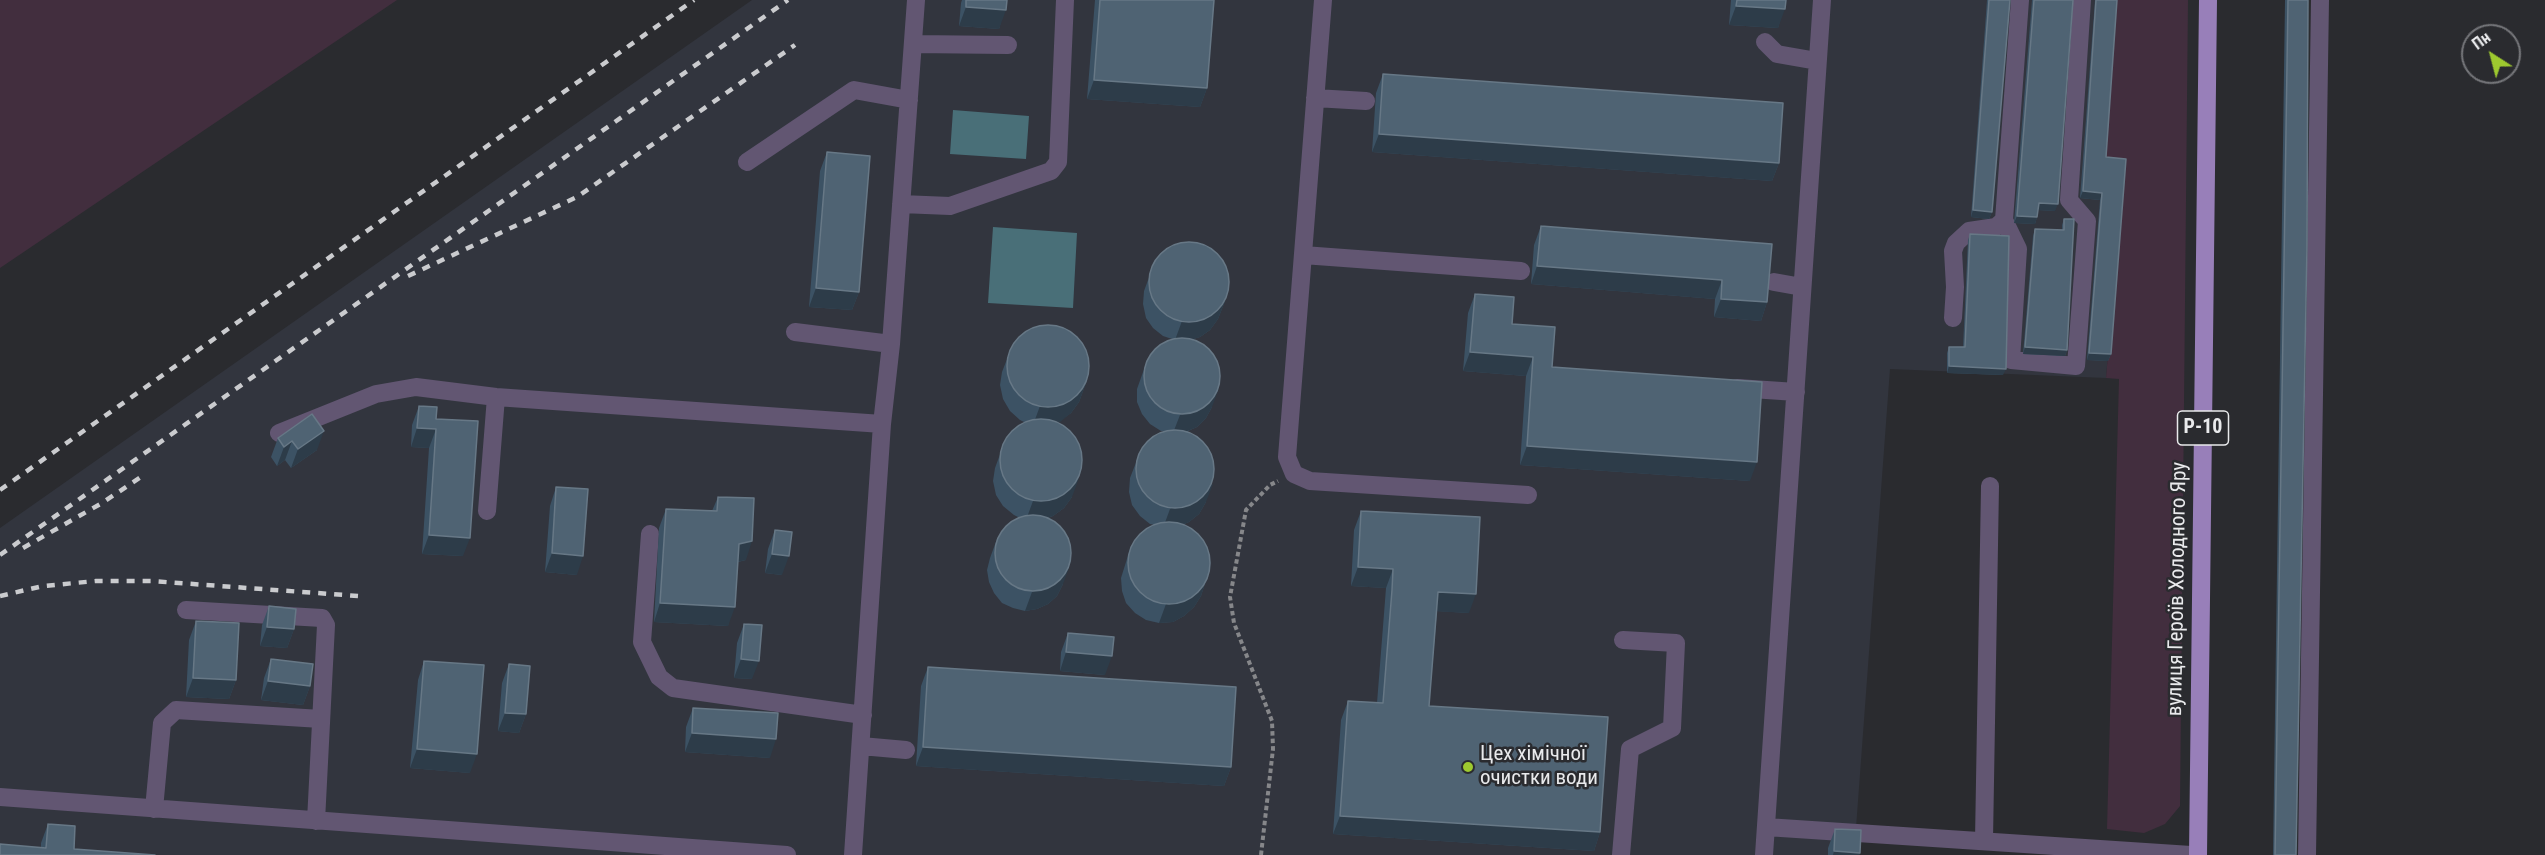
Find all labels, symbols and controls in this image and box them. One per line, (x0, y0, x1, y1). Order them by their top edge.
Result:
north arrow (2461, 24, 2521, 84)
text: Пн (2468, 28, 2494, 54)
road number: Р-10 (2178, 411, 2228, 445)
street label: вулиця Героїв Холодного Яру (2163, 462, 2193, 716)
place label: Цех хімічної очистки води (1480, 742, 1598, 792)
marker: Цех хімічної очистки води (1461, 760, 1475, 774)

